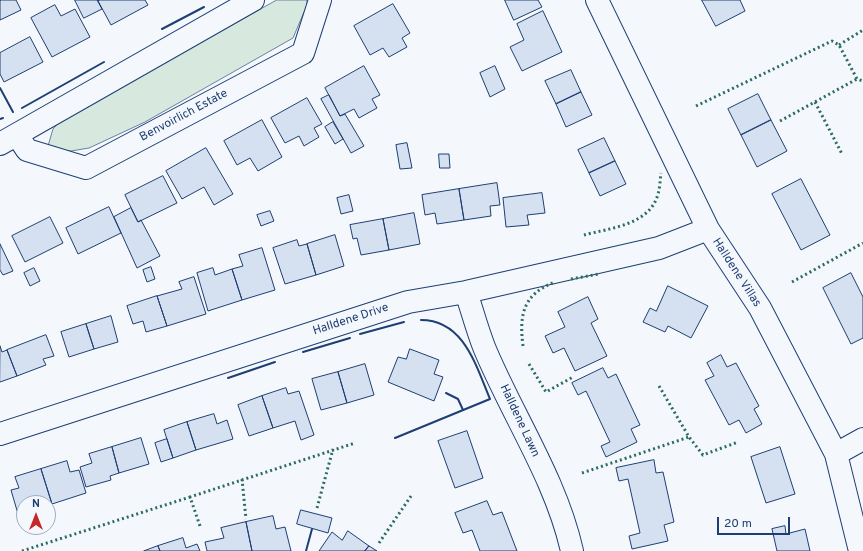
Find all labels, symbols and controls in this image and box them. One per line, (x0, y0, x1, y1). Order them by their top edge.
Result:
street label: Benvoirlich Estate (138, 87, 230, 145)
street label: Halldene Villas (708, 236, 764, 310)
street label: Halldene Drive (311, 301, 391, 339)
street label: Halldene Lawn (496, 382, 542, 460)
north arrow (16, 495, 56, 535)
text: N (32, 497, 40, 511)
scale bar (719, 509, 792, 535)
text: 20 m (724, 516, 752, 532)

